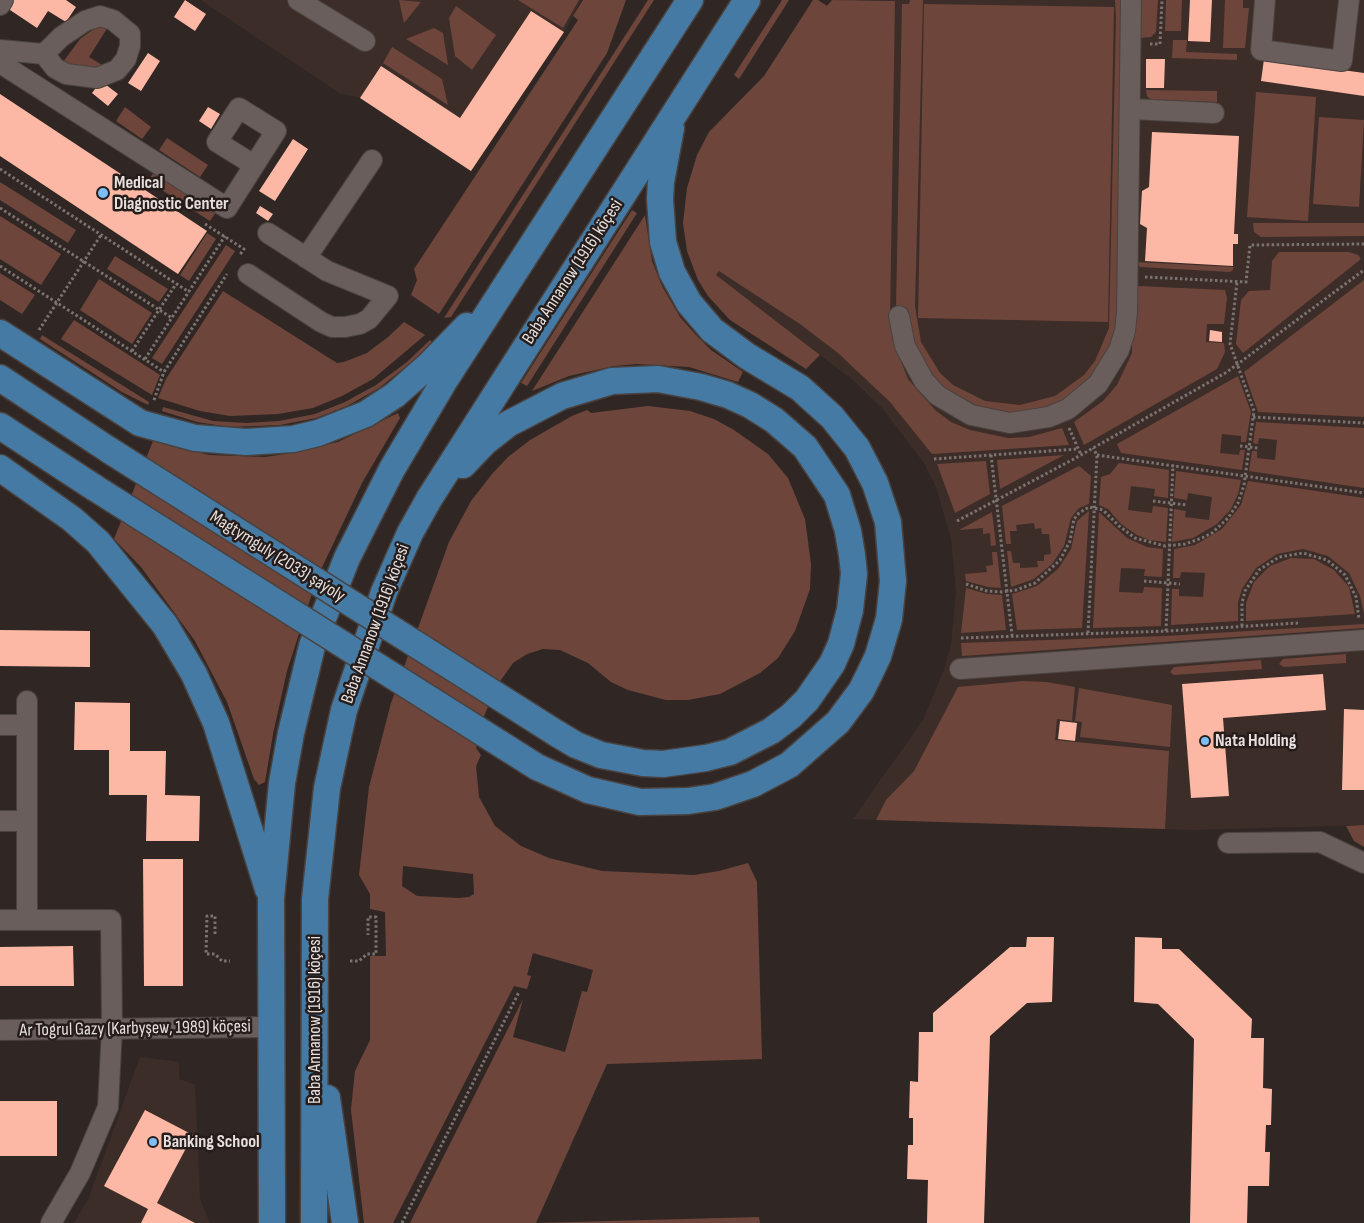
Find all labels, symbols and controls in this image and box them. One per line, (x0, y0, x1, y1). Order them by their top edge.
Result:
place label: Medical Diagnostic Center (114, 172, 229, 214)
marker: Medical Diagnostic Center (96, 186, 110, 200)
street label: Baba Annanow (1916) köçesi (518, 196, 628, 348)
street label: Magtymguly (2033) şaýoly (205, 507, 349, 607)
street label: Baba Annanow (1916) köçesi (337, 541, 415, 707)
place label: Nata Holding (1215, 730, 1296, 752)
marker: Nata Holding (1199, 735, 1211, 747)
street label: Baba Annanow (1916) köçesi (304, 936, 326, 1104)
street label: Ar Togrul Gazy (Karbyşew, 1989) köçesi (19, 1016, 251, 1042)
place label: Banking School (163, 1131, 260, 1153)
marker: Banking School (147, 1136, 159, 1148)

